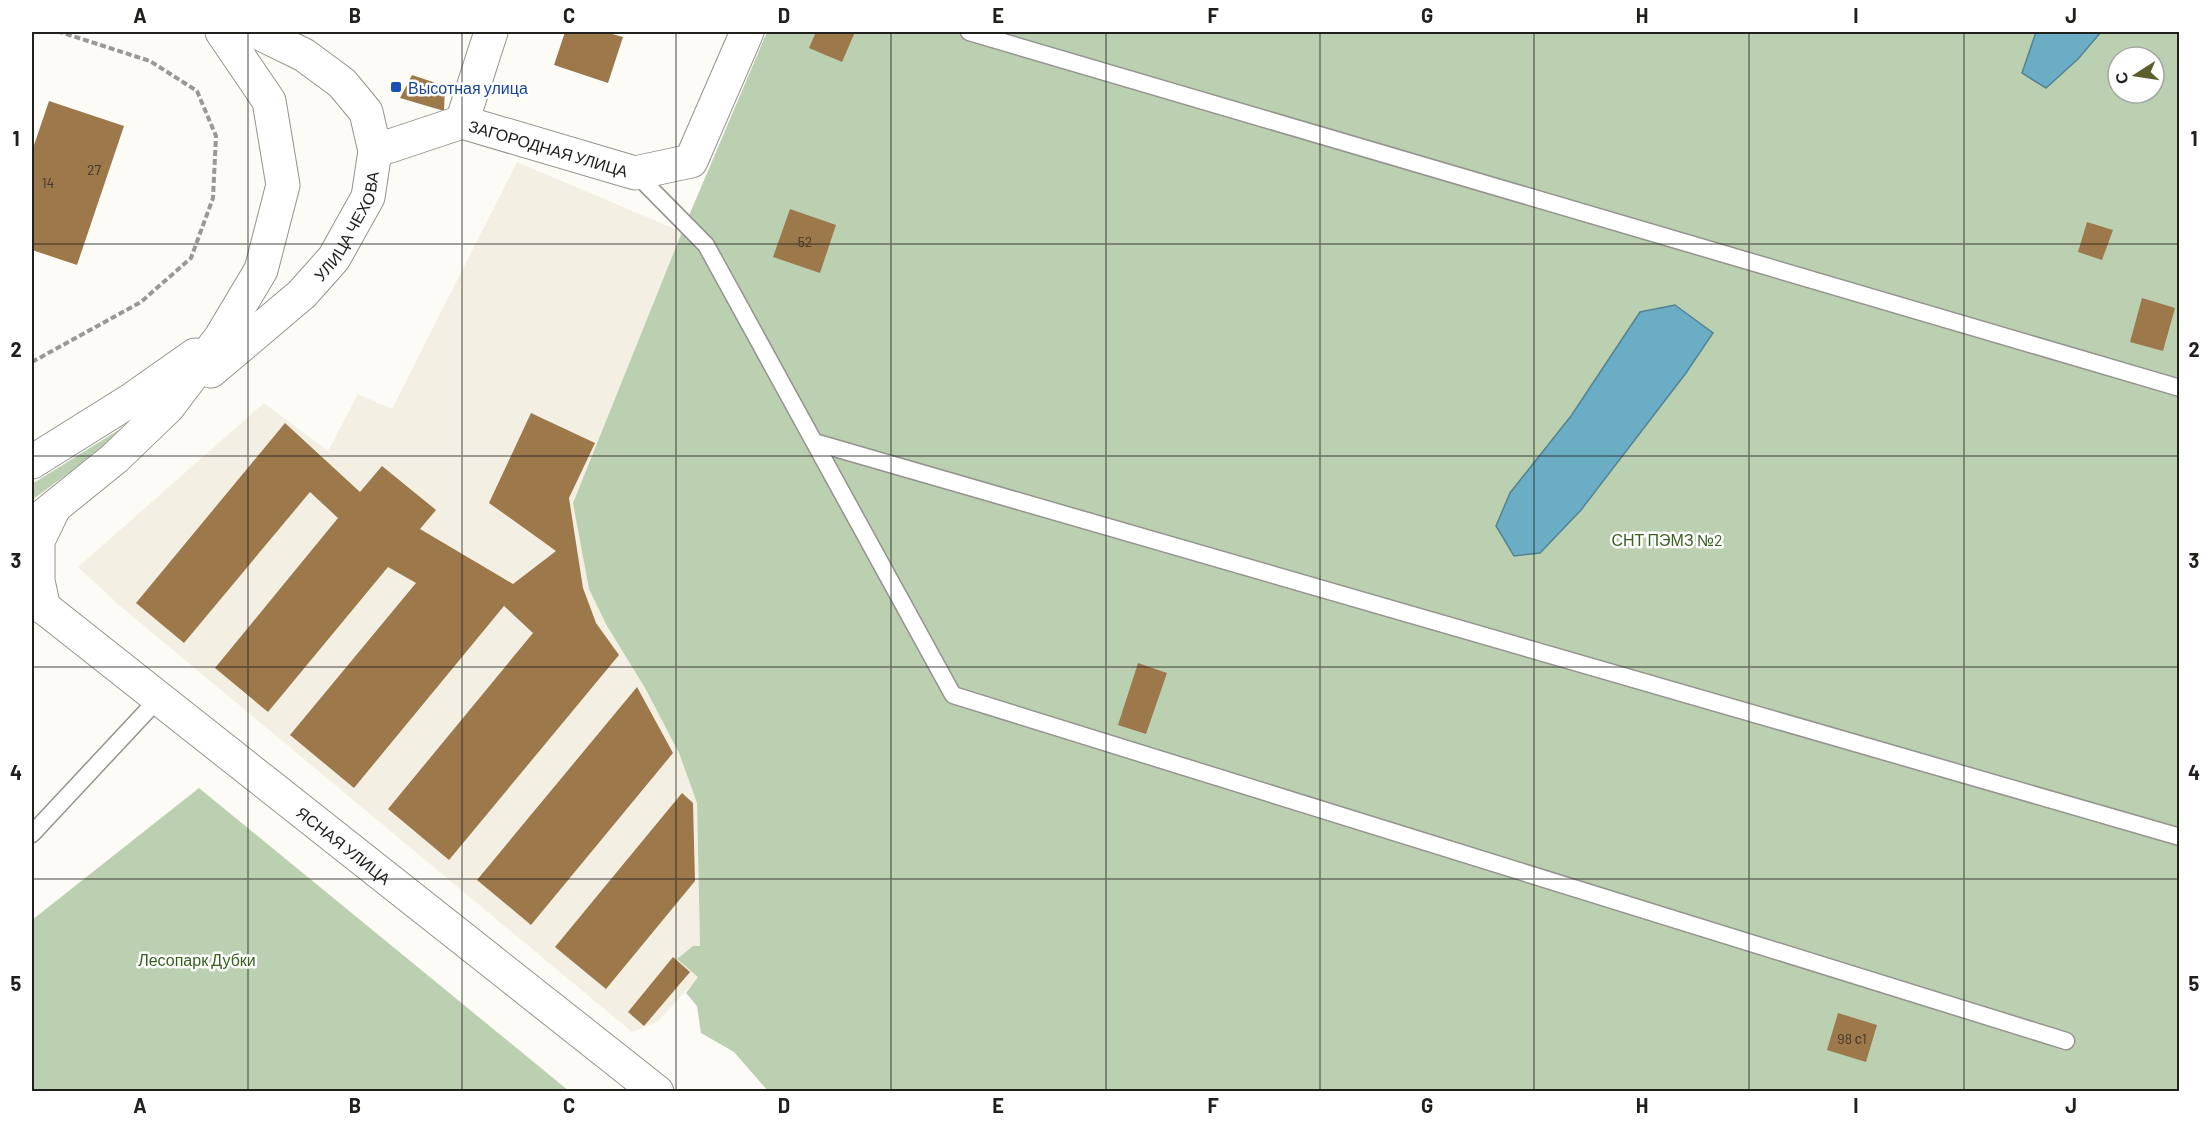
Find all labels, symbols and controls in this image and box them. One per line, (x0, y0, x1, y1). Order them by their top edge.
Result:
text: A (133, 3, 147, 27)
text: B (349, 3, 361, 27)
text: C (563, 3, 575, 27)
text: D (778, 3, 790, 27)
text: E (992, 3, 1004, 27)
text: F (1207, 3, 1219, 27)
text: G (1421, 3, 1433, 27)
text: H (1636, 3, 1648, 27)
text: I (1853, 3, 1859, 27)
text: J (2065, 3, 2077, 27)
north arrow (2106, 45, 2166, 105)
text: С (2110, 70, 2131, 86)
place label: Высотная улица (408, 78, 528, 97)
marker: Высотная улица (389, 80, 403, 94)
street label: ЗАГОРОДНАЯ УЛИЦА (467, 115, 631, 180)
text: 1 (12, 126, 20, 150)
text: 1 (2190, 126, 2198, 150)
house number: 27 (87, 161, 101, 178)
street label: УЛИЦА ЧЕХОВА (309, 170, 381, 284)
house number: 14 (42, 174, 54, 191)
house number: 52 (798, 233, 812, 250)
text: 2 (10, 337, 22, 361)
text: 2 (2188, 337, 2200, 361)
park label: СНТ ПЭМЗ №2 (1611, 530, 1723, 549)
text: 3 (11, 548, 21, 572)
text: 3 (2189, 548, 2199, 572)
text: 4 (10, 760, 22, 784)
text: 4 (2188, 760, 2200, 784)
street label: ЯСНАЯ УЛИЦА (294, 802, 395, 888)
park label: Лесопарк Дубки (138, 950, 256, 969)
text: 5 (11, 971, 22, 995)
text: 5 (2189, 971, 2200, 995)
house number: 98 с1 (1837, 1030, 1867, 1047)
text: A (133, 1093, 147, 1117)
text: B (349, 1093, 361, 1117)
text: C (563, 1093, 575, 1117)
text: D (778, 1093, 790, 1117)
text: E (992, 1093, 1004, 1117)
text: F (1207, 1093, 1219, 1117)
text: G (1421, 1093, 1433, 1117)
text: H (1636, 1093, 1648, 1117)
text: I (1853, 1093, 1859, 1117)
text: J (2065, 1093, 2077, 1117)

